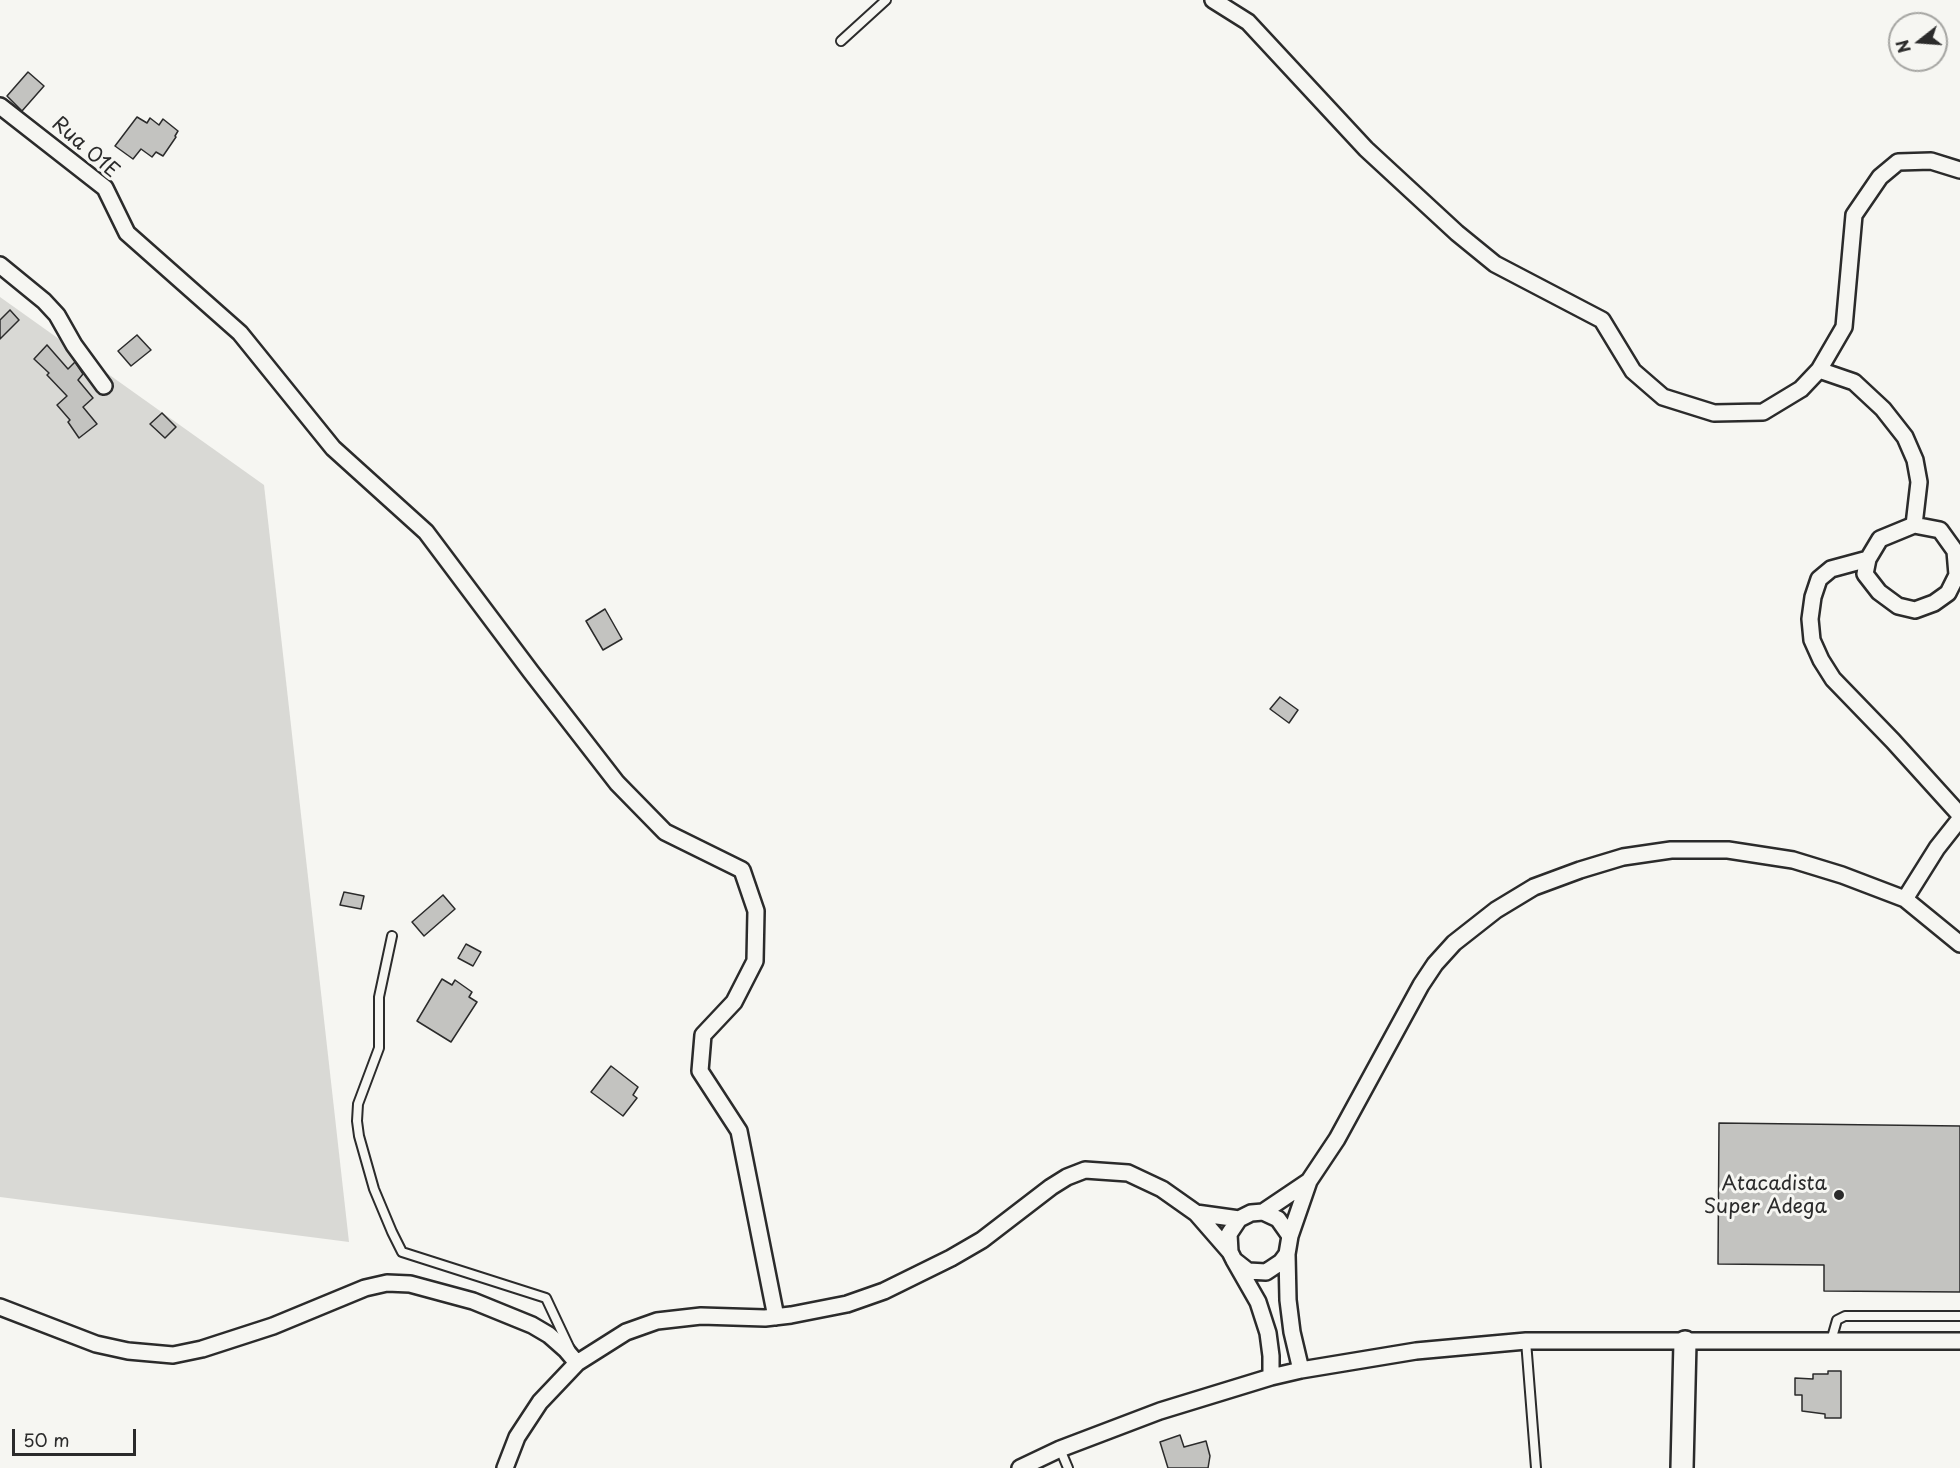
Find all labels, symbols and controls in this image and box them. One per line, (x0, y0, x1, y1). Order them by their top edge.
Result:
north arrow (1888, 12, 1948, 72)
text: N (1889, 37, 1916, 56)
street label: Rua 01E (46, 112, 124, 184)
place label: Atacadista Super Adega (1704, 1172, 1827, 1219)
marker: Atacadista Super Adega (1832, 1188, 1846, 1202)
scale bar (15, 1417, 140, 1455)
text: 50 m (23, 1426, 70, 1453)

